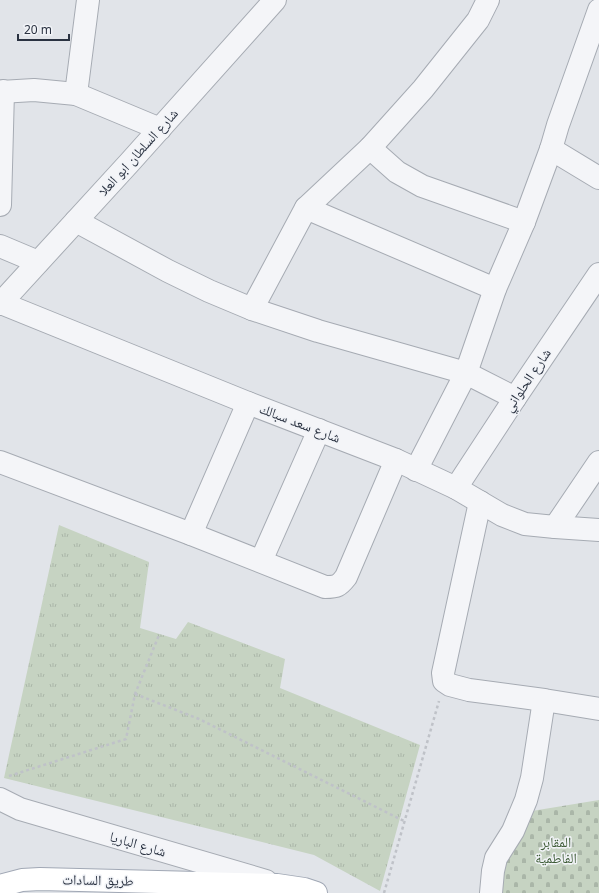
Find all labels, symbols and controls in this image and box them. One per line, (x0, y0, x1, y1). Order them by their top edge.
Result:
scale bar (18, 16, 69, 42)
text: 20 m (24, 21, 52, 38)
street label: شارع السلطان ابو العلا (93, 104, 183, 200)
street label: شارع الحلواني (498, 344, 557, 417)
street label: شارع سعد سبالك (256, 398, 344, 448)
street label: شارع الباريا (107, 826, 169, 862)
park label: المقابر الفاطمية (535, 832, 577, 867)
street label: طريق السادات (62, 869, 134, 891)

